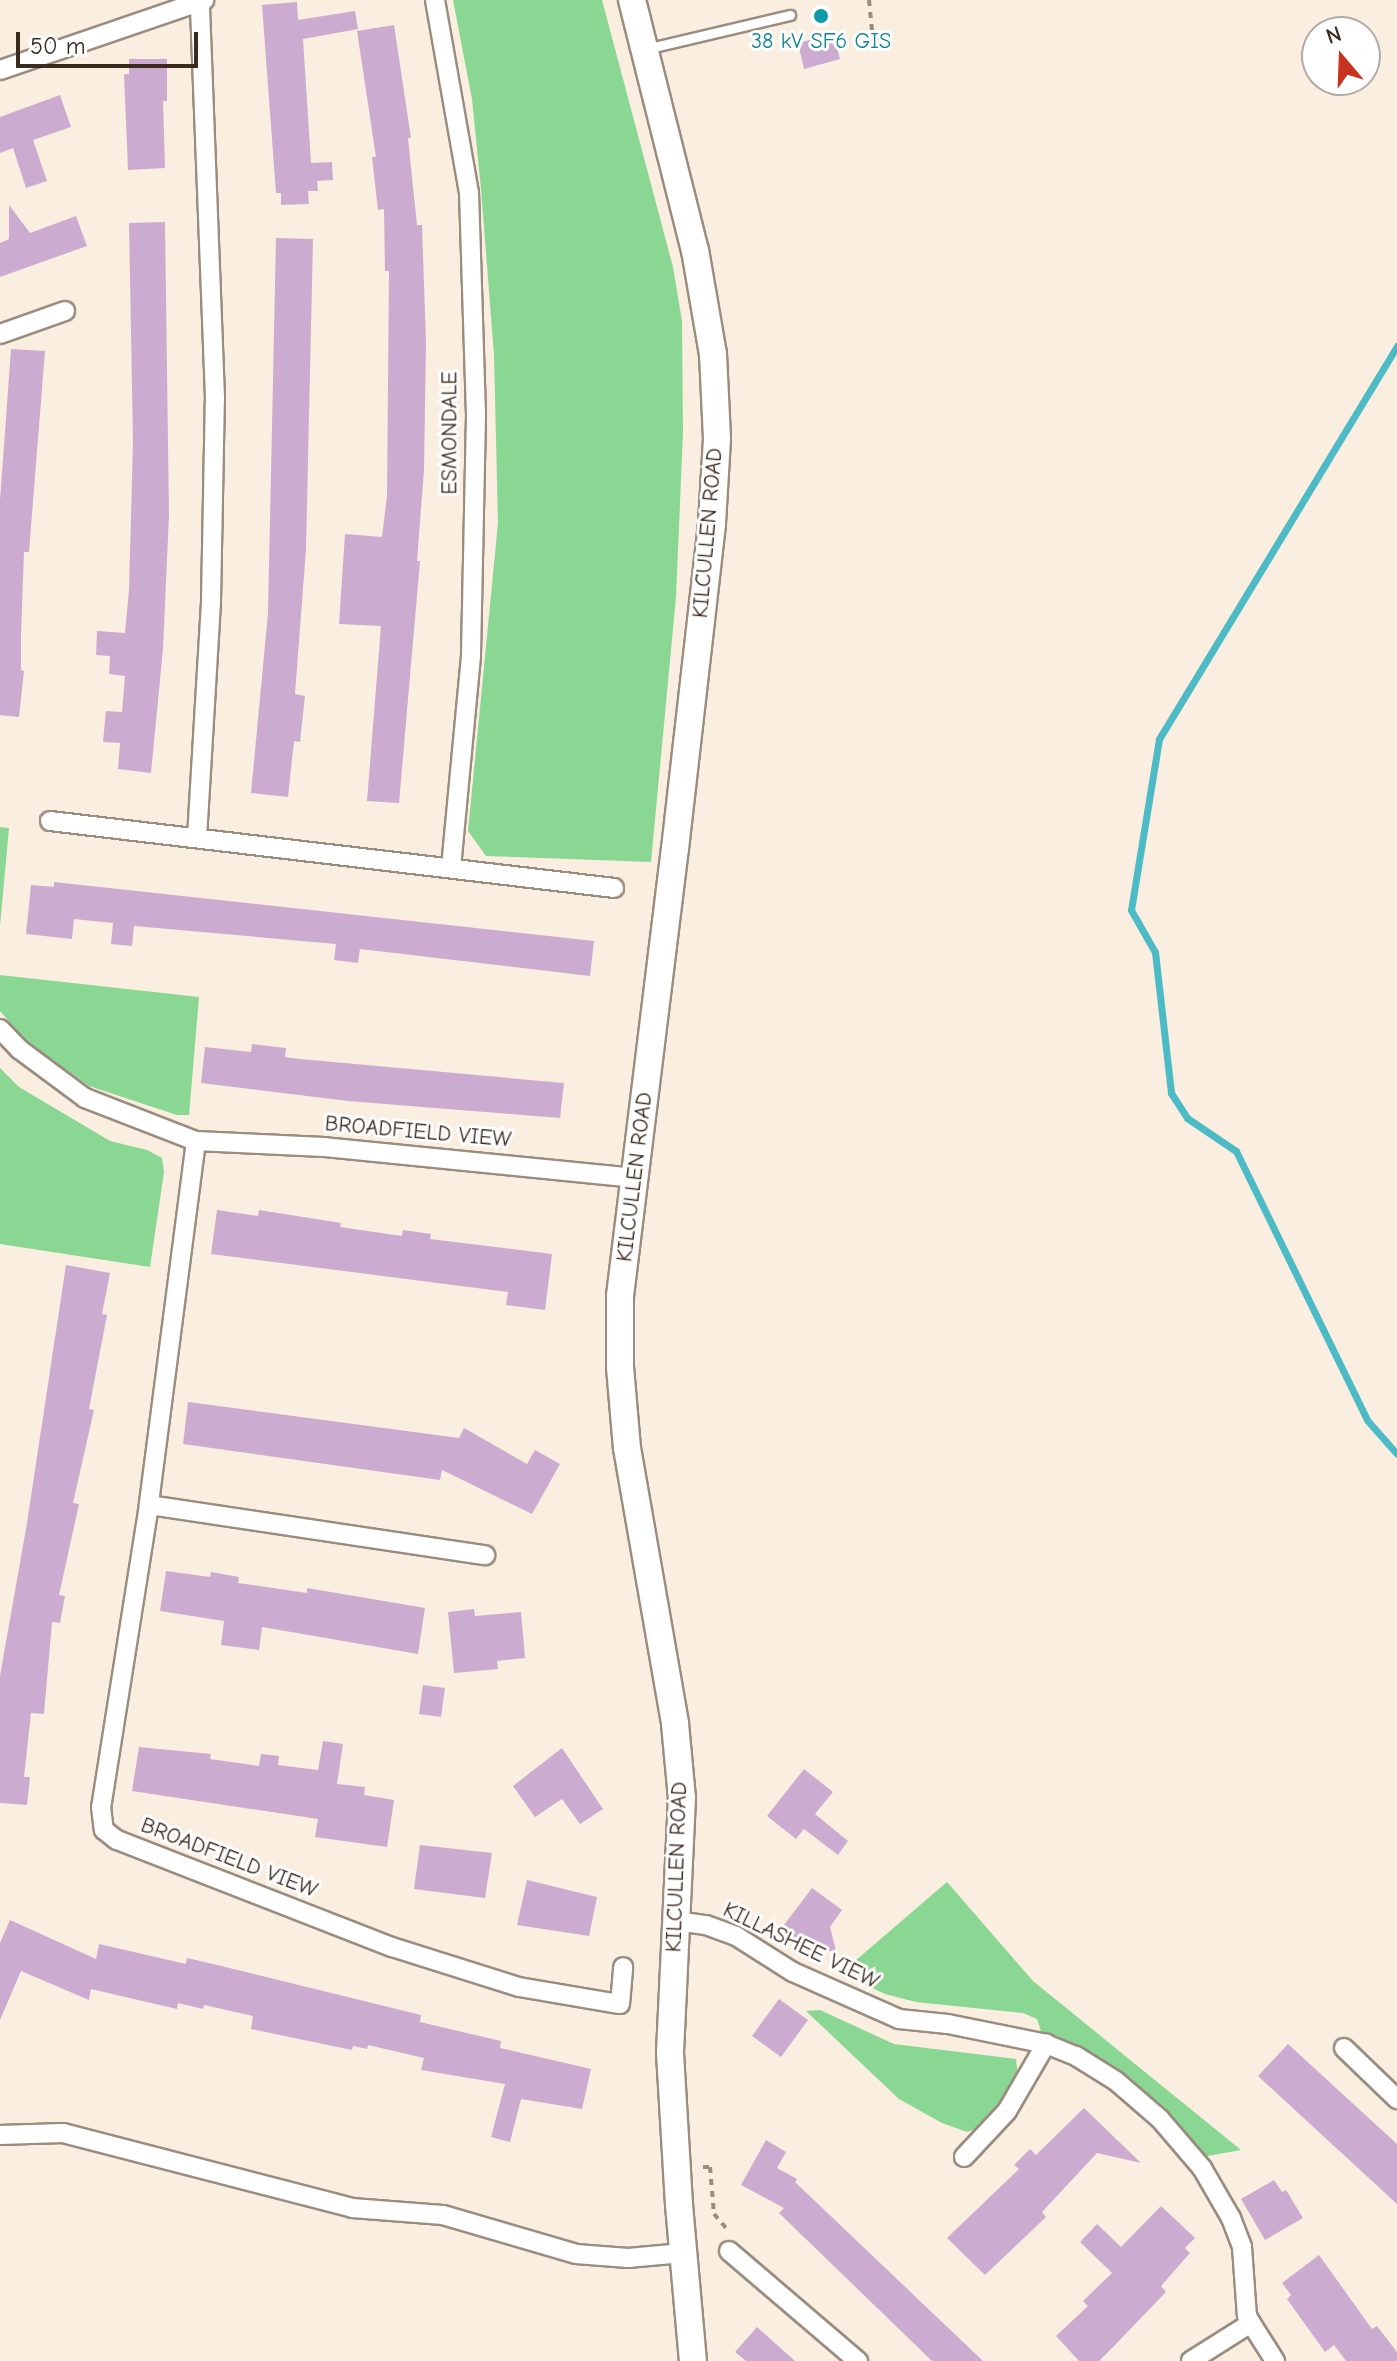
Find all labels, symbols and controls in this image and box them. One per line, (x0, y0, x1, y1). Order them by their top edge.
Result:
marker: 38 kV SF6 GIS (812, 7, 830, 25)
scale bar (20, 16, 202, 66)
north arrow (1301, 16, 1381, 96)
text: N (1323, 21, 1345, 50)
place label: 38 kV SF6 GIS (751, 29, 891, 55)
text: 50 m (30, 32, 86, 60)
street label: ESMONDALE (437, 371, 463, 495)
street label: KILCULLEN ROAD (687, 447, 729, 619)
street label: KILCULLEN ROAD (611, 1091, 659, 1263)
street label: BROADFIELD VIEW (324, 1111, 512, 1153)
street label: KILCULLEN ROAD (661, 1781, 693, 1953)
street label: BROADFIELD VIEW (137, 1812, 321, 1904)
street label: KILLASHEE VIEW (719, 1897, 883, 1995)

